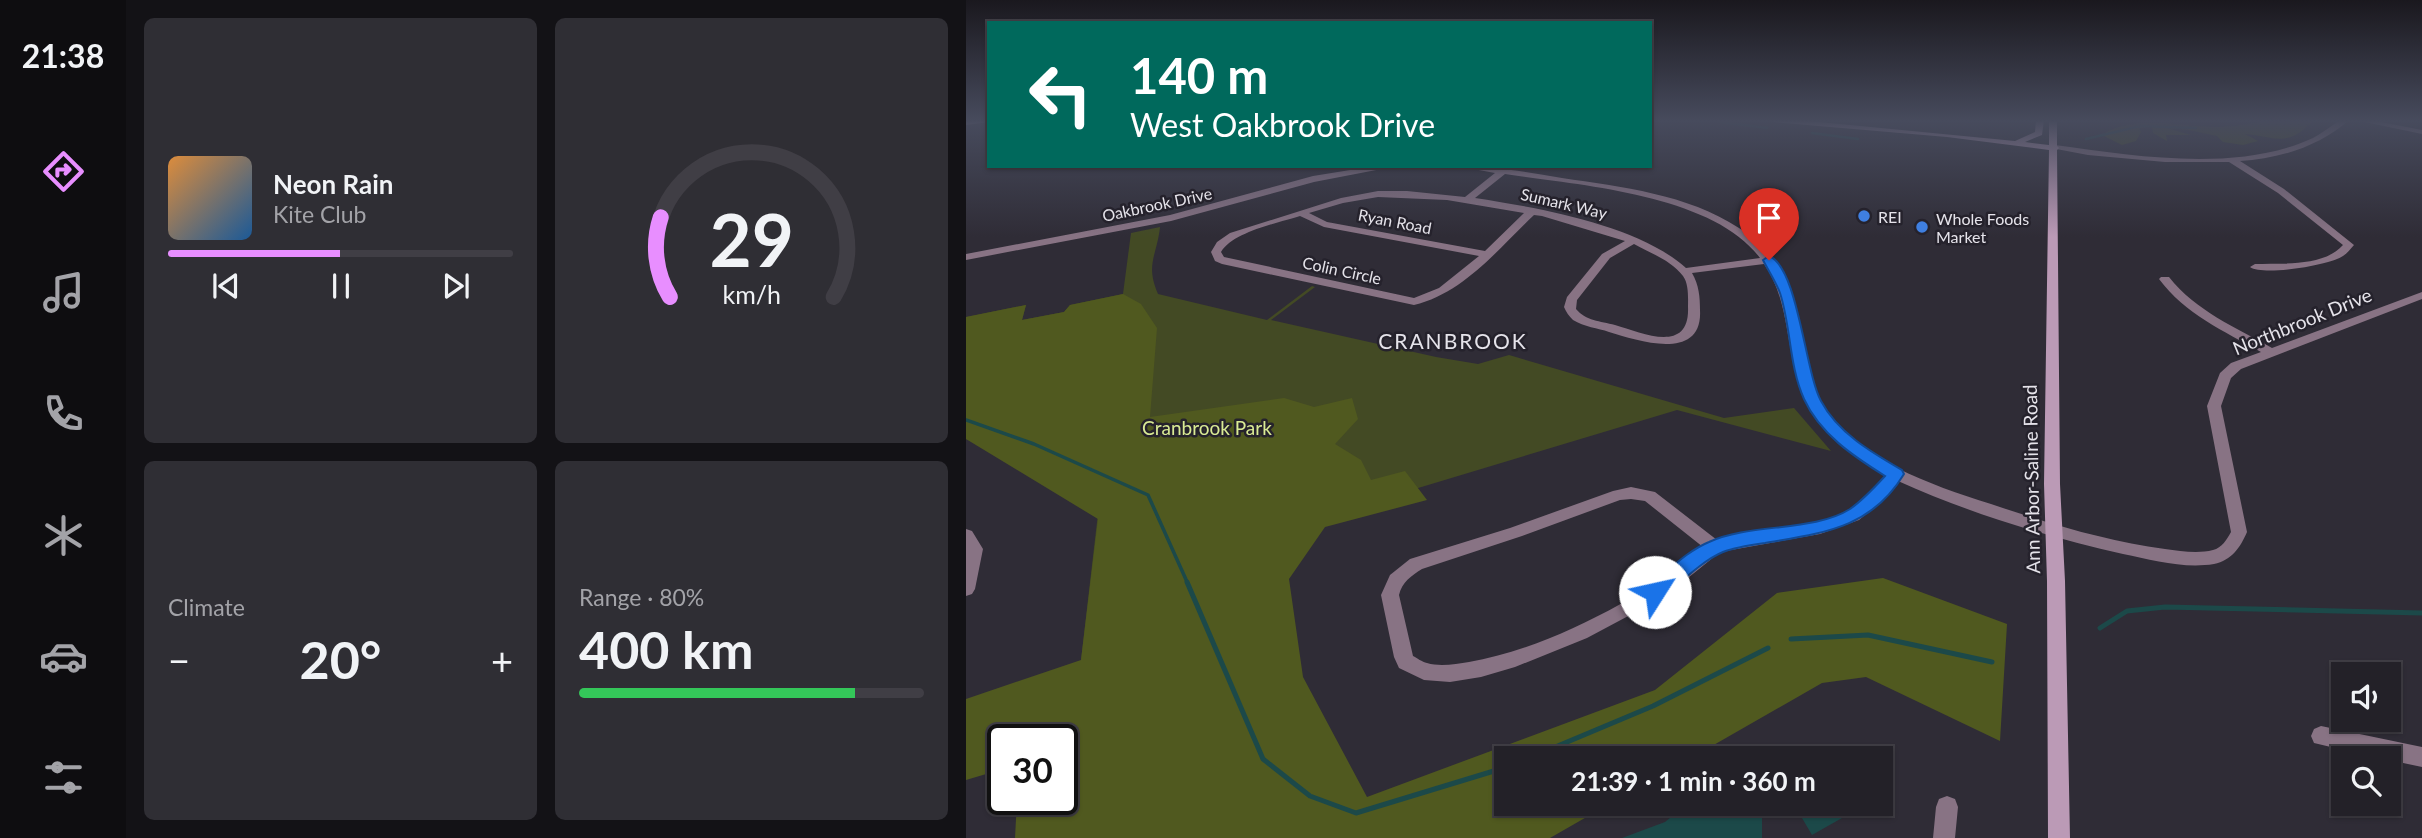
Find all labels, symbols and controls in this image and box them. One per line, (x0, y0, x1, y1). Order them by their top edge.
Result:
text: 21:38 (22, 36, 104, 75)
text: 140 m (1130, 46, 1268, 104)
icon: left (1015, 49, 1106, 140)
text: West Oakbrook Drive (1130, 105, 1435, 144)
icon: directions (39, 147, 88, 196)
text: Neon Rain (273, 168, 393, 200)
street label: Oakbrook Drive (1100, 183, 1214, 225)
street label: Sumark Way (1519, 184, 1610, 222)
pin (1739, 188, 1799, 260)
text: 29 (709, 195, 794, 283)
icon: arrive (1750, 199, 1788, 237)
text: Kite Club (273, 200, 366, 228)
street label: Ryan Road (1357, 205, 1433, 237)
place label: REI (1878, 207, 1902, 226)
marker: REI (1856, 208, 1872, 224)
place label: Whole Foods Market (1936, 209, 2029, 246)
marker: Whole Foods Market (1914, 219, 1930, 235)
street label: Colin Circle (1301, 252, 1383, 288)
icon: previous (207, 267, 245, 305)
icon: pause (322, 267, 360, 305)
icon: next (437, 267, 475, 305)
icon: music (39, 268, 88, 317)
text: km/h (722, 279, 781, 309)
street label: Northbrook Drive (2229, 283, 2375, 359)
district label: CRANBROOK (1378, 328, 1528, 353)
street label: Ann Arbor-Saline Road (2018, 384, 2044, 574)
icon: phone (39, 389, 88, 438)
park label: Cranbrook Park (1142, 416, 1272, 439)
icon: climate (39, 511, 88, 560)
position arrow (1618, 555, 1692, 629)
text: Range · 80% (579, 583, 704, 611)
text: Climate (168, 593, 245, 621)
text: 400 km (579, 618, 753, 680)
text: 20° (300, 628, 381, 690)
icon: car (39, 632, 88, 681)
text: − (168, 637, 190, 683)
text: + (491, 637, 513, 683)
map controls (2331, 662, 2401, 816)
button: sound (2331, 662, 2401, 732)
speed limit sign: 30 (987, 724, 1078, 815)
button: search (2331, 746, 2401, 816)
icon: filters (39, 753, 88, 802)
text: 21:39 · 1 min · 360 m (1571, 765, 1816, 797)

